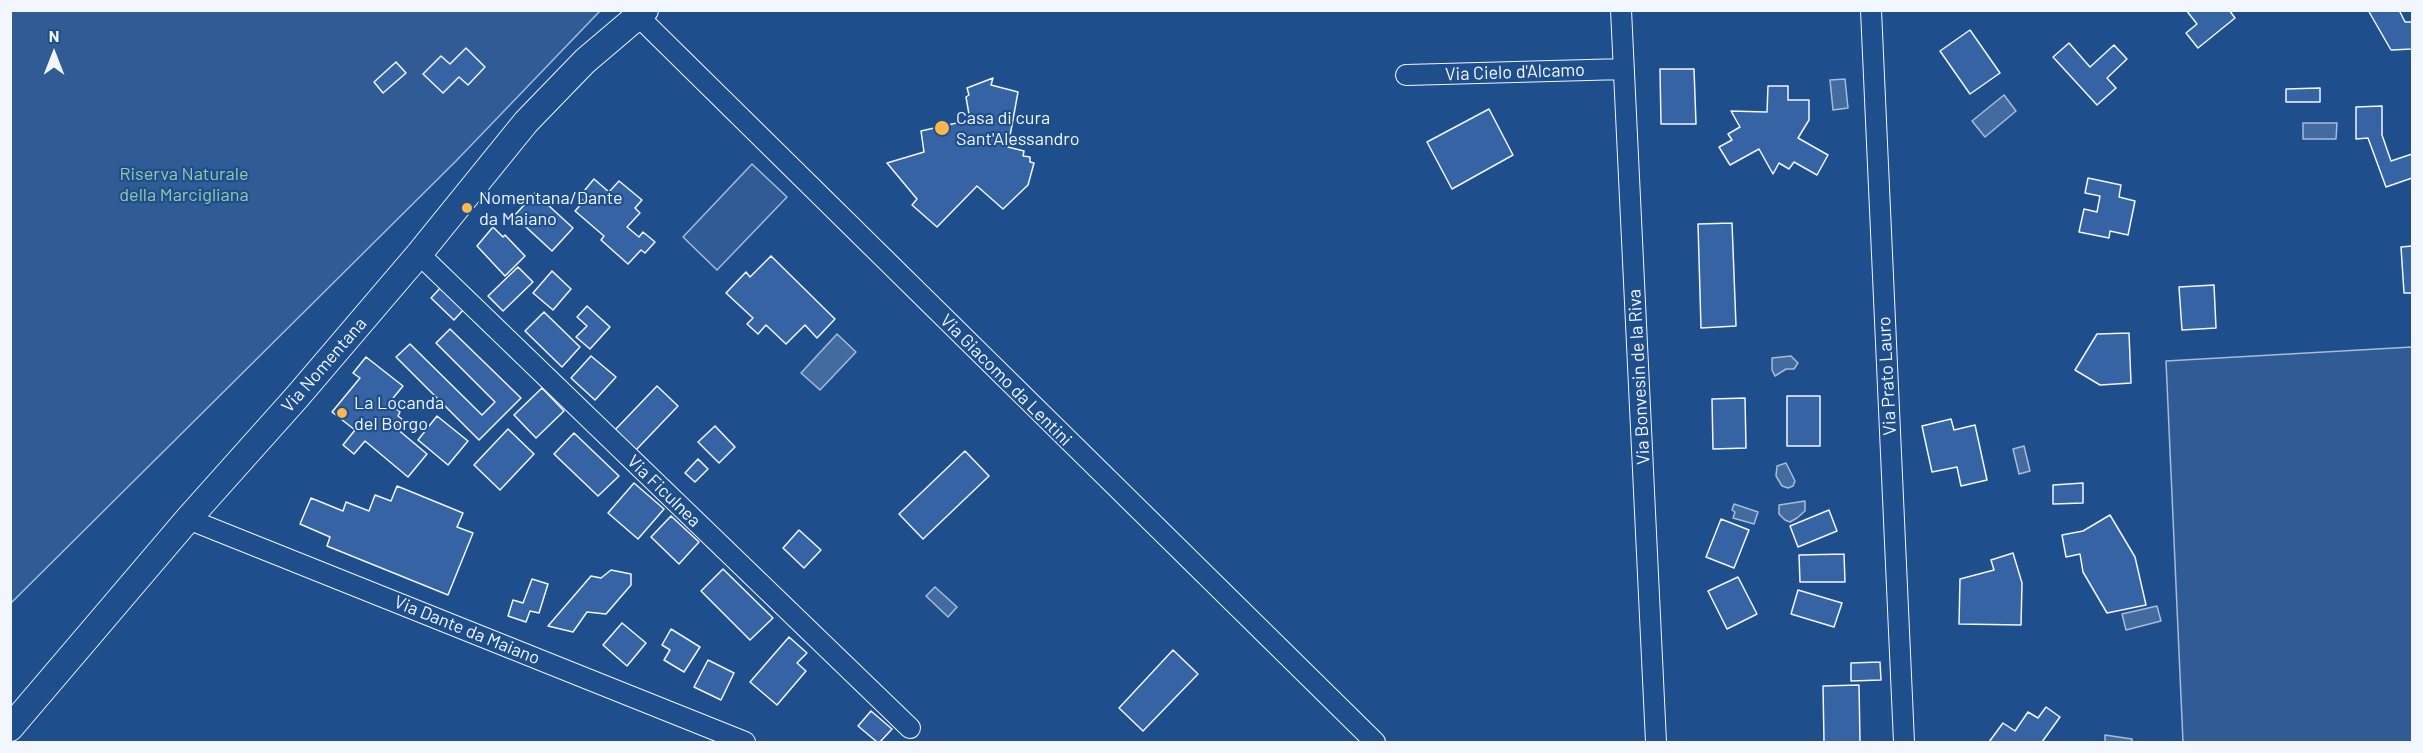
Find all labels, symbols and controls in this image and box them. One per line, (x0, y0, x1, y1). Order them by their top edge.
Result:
north arrow (24, 24, 84, 84)
text: N (49, 26, 59, 45)
street label: Via Cielo d'Alcamo (1445, 59, 1585, 85)
place label: Casa di cura Sant'Alessandro (956, 107, 1080, 150)
marker: Casa di cura Sant'Alessandro (933, 119, 951, 137)
park label: Riserva Naturale della Marcigliana (119, 163, 249, 206)
place label: Nomentana/Dante da Maiano (479, 187, 623, 230)
marker: Nomentana/Dante da Maiano (460, 201, 474, 215)
street label: Via Bonvesin de la Riva (1624, 289, 1654, 465)
street label: Via Giacomo da Lentini (936, 310, 1076, 450)
street label: Via Nomentana (277, 313, 371, 417)
street label: Via Prato Lauro (1873, 316, 1901, 436)
place label: La Locanda del Borgo (354, 392, 444, 434)
marker: La Locanda del Borgo (335, 406, 349, 420)
street label: Via Ficulnea (623, 451, 705, 531)
street label: Via Dante da Maiano (391, 591, 543, 669)

